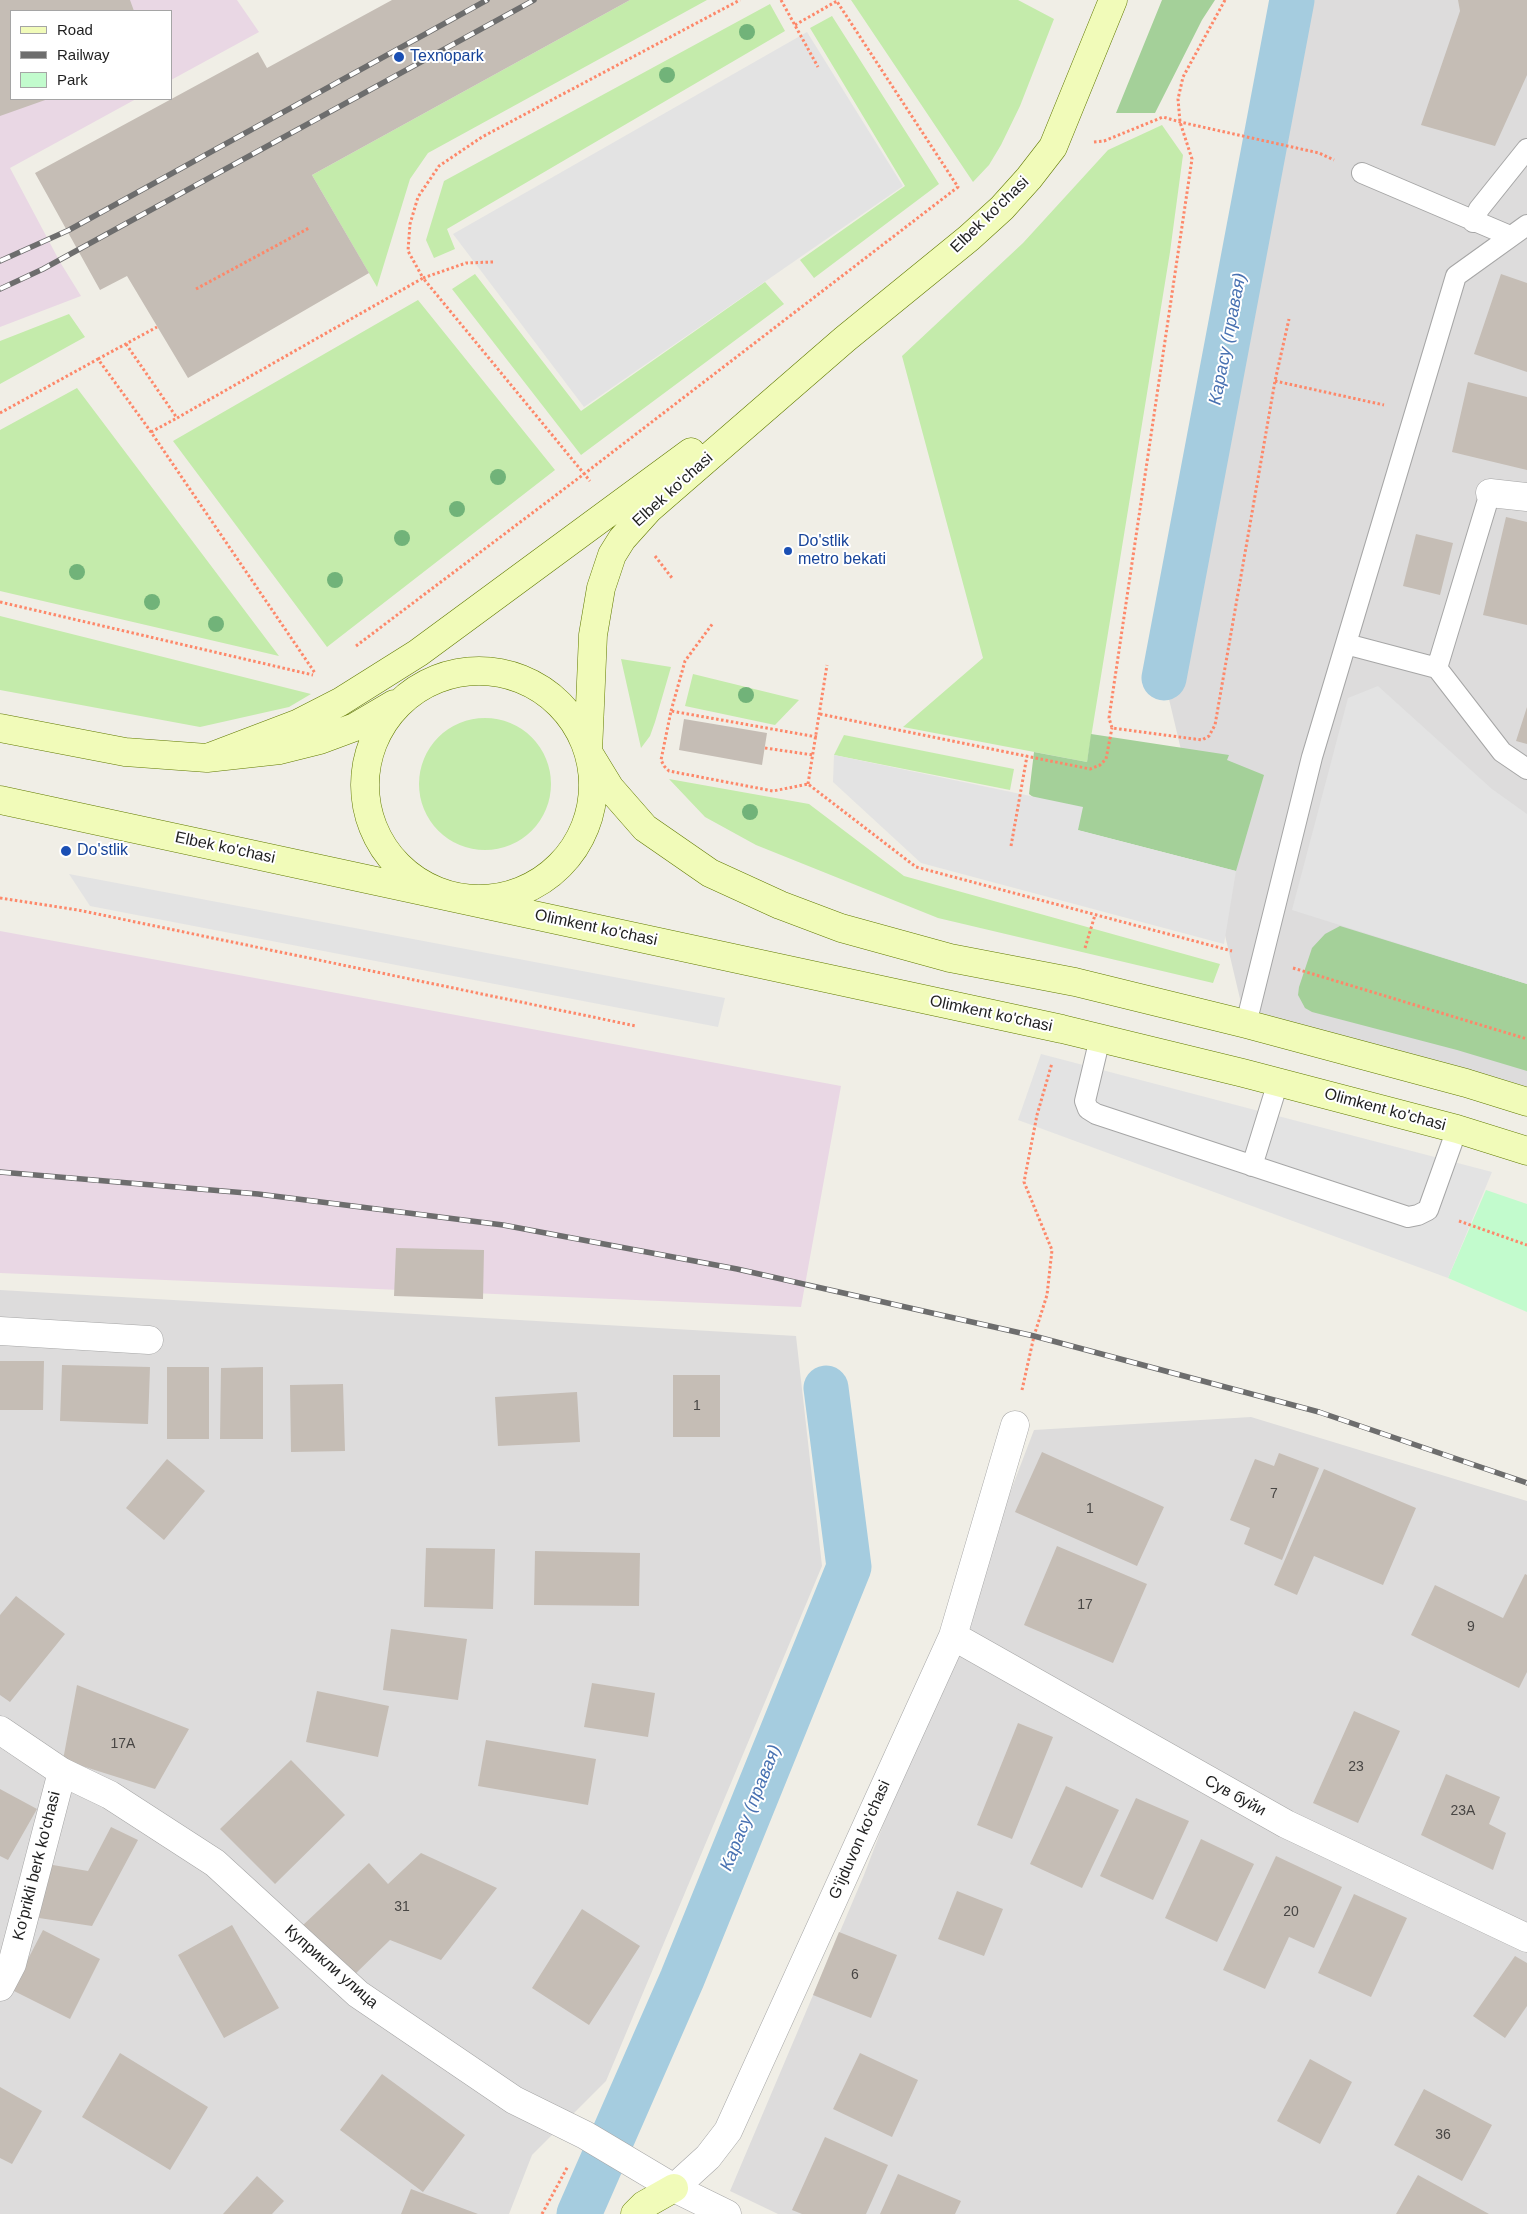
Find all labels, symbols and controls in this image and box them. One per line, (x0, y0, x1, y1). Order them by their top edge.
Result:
legend (10, 10, 172, 100)
text: Road (57, 21, 93, 38)
text: Railway (57, 46, 110, 63)
place label: Texnopark (410, 47, 484, 67)
marker: Texnopark (392, 50, 406, 64)
text: Park (57, 71, 88, 88)
street label: Elbek ko'chasi (947, 173, 1033, 257)
water label: Карасу (правая) (1205, 271, 1251, 407)
street label: Elbek ko'chasi (629, 449, 717, 531)
place label: Do'stlik metro bekati (798, 532, 886, 570)
marker: Do'stlik metro bekati (782, 545, 794, 557)
street label: Elbek ko'chasi (173, 828, 277, 868)
place label: Do'stlik (77, 841, 128, 861)
marker: Do'stlik (59, 844, 73, 858)
street label: Olimkent ko'chasi (533, 906, 659, 950)
street label: Olimkent ko'chasi (928, 992, 1054, 1036)
street label: Olimkent ko'chasi (1322, 1085, 1448, 1135)
house number: 1 (693, 1398, 701, 1414)
house number: 7 (1270, 1486, 1278, 1502)
house number: 1 (1086, 1501, 1094, 1517)
house number: 17 (1077, 1597, 1093, 1613)
house number: 9 (1467, 1619, 1475, 1635)
house number: 17А (111, 1736, 135, 1752)
water label: Карасу (правая) (716, 1742, 786, 1874)
house number: 23 (1348, 1759, 1364, 1775)
street label: Сув буйи (1201, 1771, 1269, 1821)
street label: G'ijduvon ko'chasi (825, 1778, 895, 1902)
street label: Ko'prikli berk ko'chasi (9, 1790, 65, 1942)
house number: 23А (1451, 1803, 1475, 1819)
house number: 31 (394, 1899, 410, 1915)
house number: 20 (1283, 1904, 1299, 1920)
street label: Куприкли улица (280, 1921, 382, 2013)
house number: 6 (851, 1967, 859, 1983)
house number: 36 (1435, 2127, 1451, 2143)

